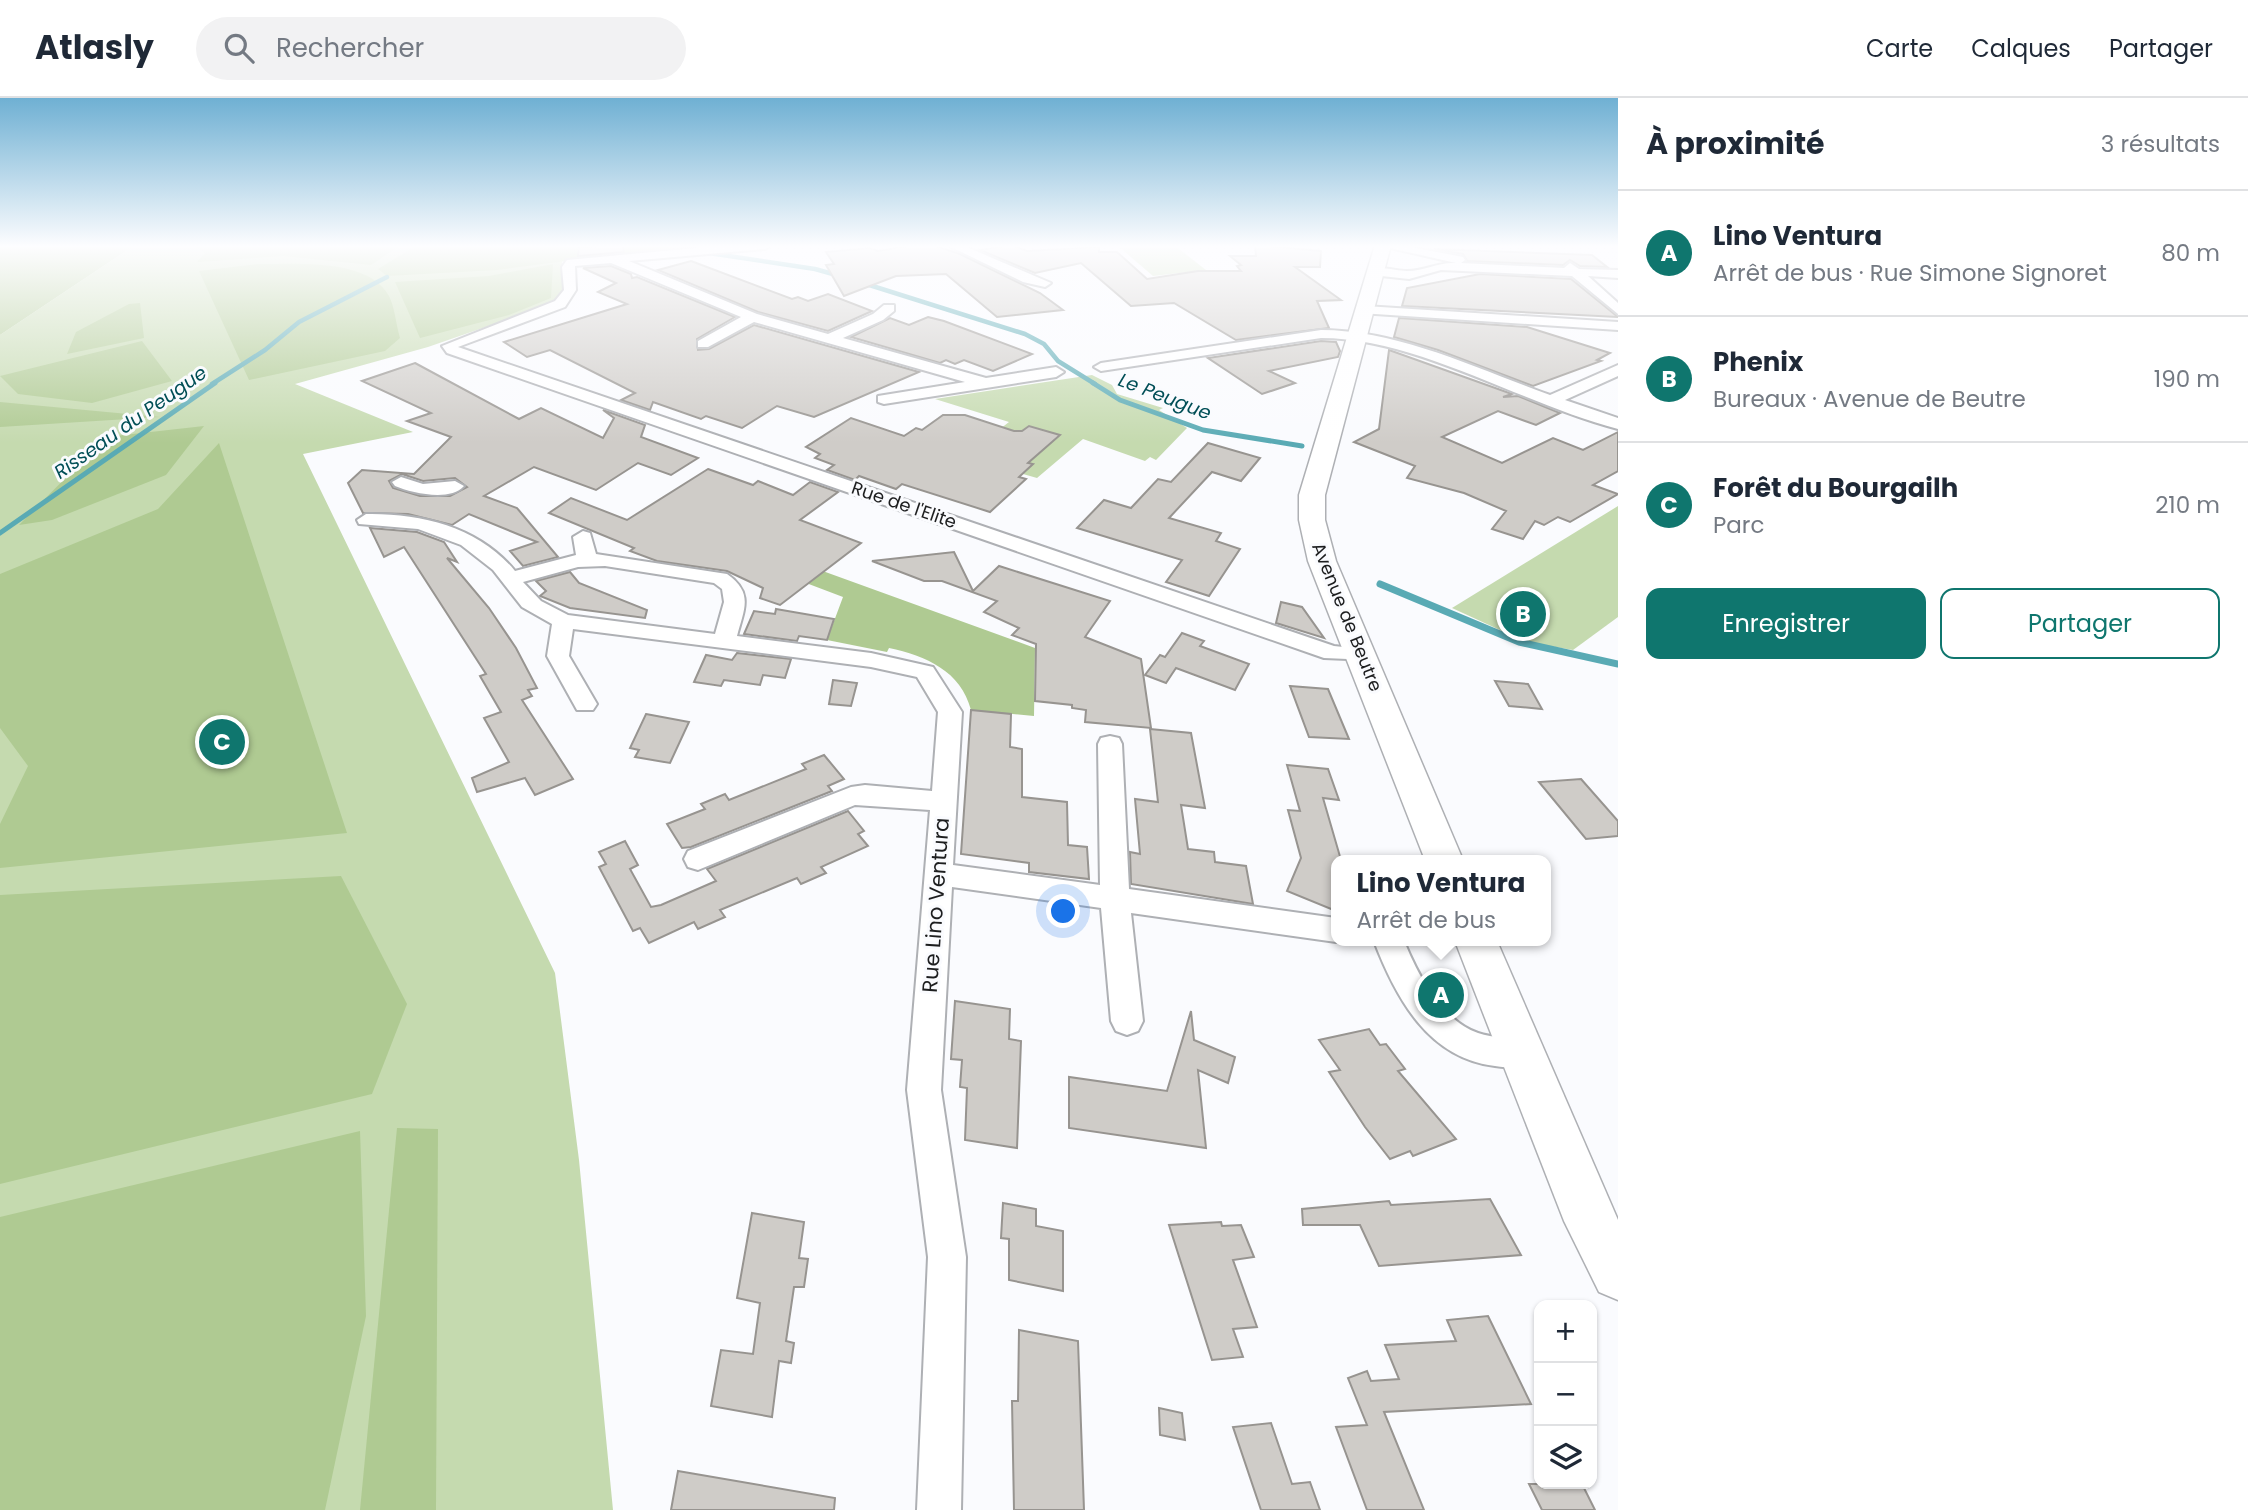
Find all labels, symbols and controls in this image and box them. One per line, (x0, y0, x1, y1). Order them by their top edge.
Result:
search box (196, 17, 686, 80)
text: Atlasly (35, 24, 154, 71)
icon: search (220, 29, 258, 67)
text: Rechercher (276, 30, 424, 66)
text: Carte (1866, 32, 1933, 65)
text: Calques (1971, 32, 2071, 65)
text: Partager (2109, 32, 2213, 65)
text: À proximité (1646, 122, 1825, 165)
text: 3 résultats (2101, 128, 2220, 160)
text: Lino Ventura (1713, 218, 1882, 254)
text: A (1661, 237, 1677, 269)
text: 80 m (2161, 237, 2220, 269)
text: Arrêt de bus · Rue Simone Signoret (1713, 257, 2107, 289)
text: Phenix (1713, 344, 1803, 380)
water label: Risseau du Peugue (48, 359, 212, 485)
text: B (1661, 363, 1677, 395)
text: 190 m (2154, 363, 2220, 395)
water label: Le Peugue (1115, 366, 1215, 427)
text: Bureaux · Avenue de Beutre (1713, 383, 2026, 415)
text: Forêt du Bourgailh (1713, 470, 1958, 506)
street label: Rue de l'Elite (848, 475, 960, 534)
text: C (1660, 489, 1678, 521)
text: 210 m (2155, 489, 2220, 521)
text: Parc (1713, 509, 1764, 541)
street label: Avenue de Beutre (1306, 539, 1389, 695)
pin: B (1500, 588, 1546, 640)
button: Enregistrer (1646, 588, 1926, 659)
button: Partager (1940, 588, 2220, 659)
pin: C (199, 716, 245, 768)
street label: Rue Lino Ventura (915, 816, 956, 993)
popup (1331, 855, 1551, 946)
text: Lino Ventura (1356, 865, 1526, 901)
your location (1046, 894, 1080, 928)
text: Arrêt de bus (1356, 904, 1496, 936)
pin: A (1418, 969, 1464, 1021)
map controls (1534, 1300, 1597, 1489)
button: + (1534, 1300, 1597, 1363)
button: − (1534, 1363, 1597, 1426)
button: layers (1534, 1426, 1597, 1489)

